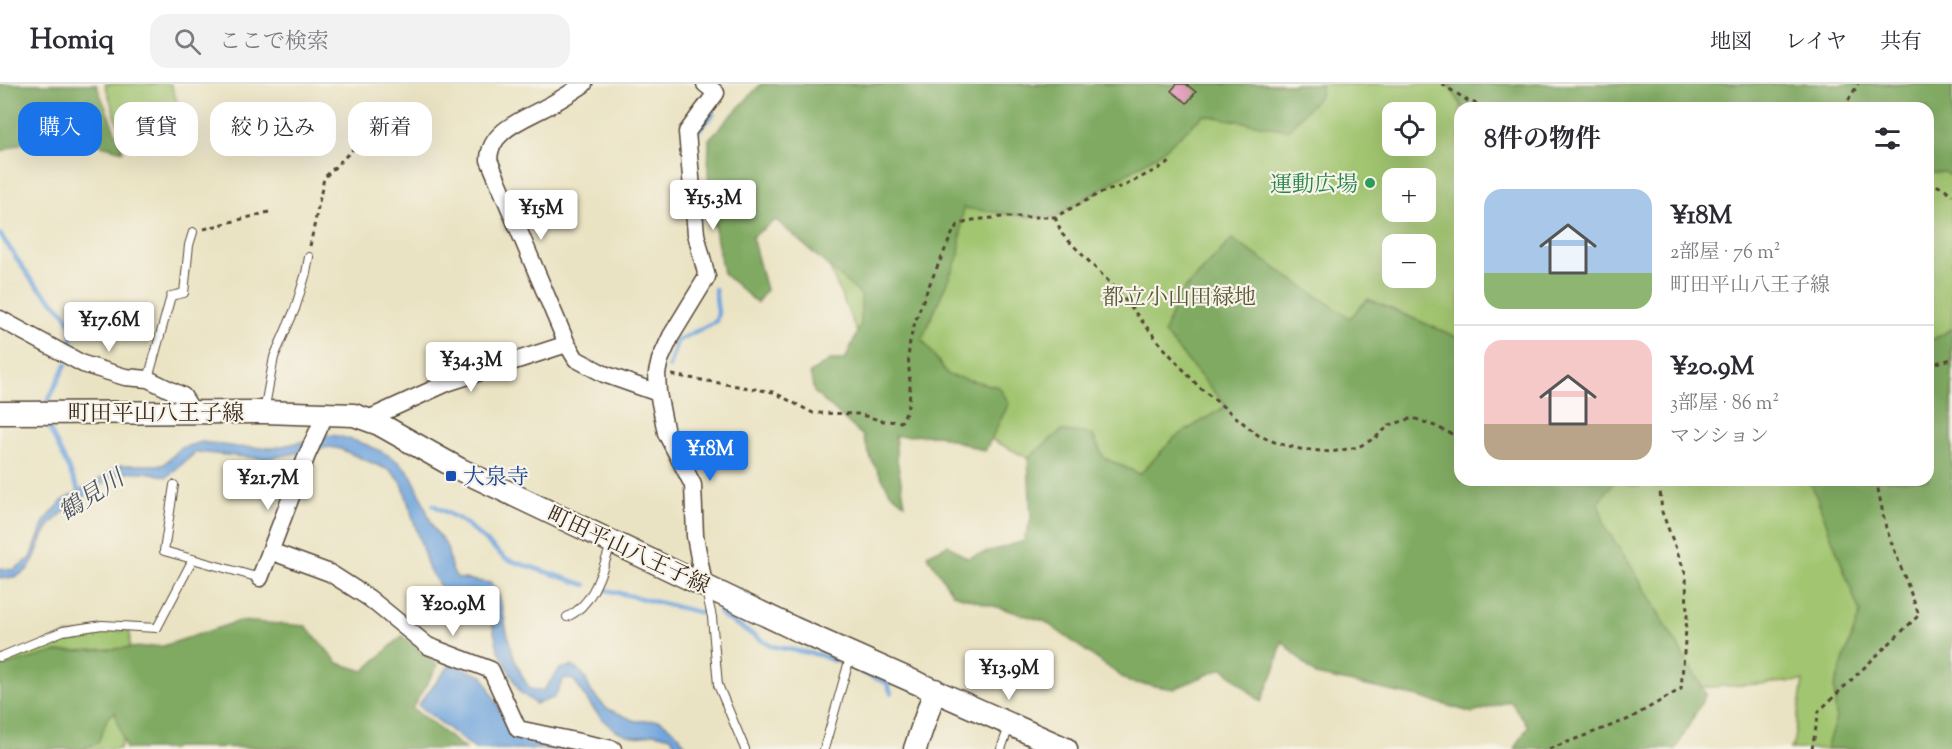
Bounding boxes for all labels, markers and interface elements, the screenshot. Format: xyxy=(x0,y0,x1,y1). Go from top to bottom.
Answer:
search box xyxy=(150,14,570,68)
text: Homiq xyxy=(30,21,114,61)
icon: search xyxy=(171,25,204,58)
text: ここで検索 xyxy=(219,27,329,59)
text: 地図 xyxy=(1710,28,1752,58)
text: レイヤ xyxy=(1785,28,1847,58)
text: 共有 xyxy=(1880,28,1922,58)
chip: 購入 xyxy=(18,102,102,156)
chip: 賃貸 xyxy=(114,102,198,156)
chip: 絞り込み xyxy=(210,102,336,156)
chip: 新着 xyxy=(348,102,432,156)
map controls xyxy=(1382,102,1436,288)
button: locate xyxy=(1382,102,1436,156)
text: 8件の物件 xyxy=(1484,122,1601,159)
icon: filters xyxy=(1871,122,1904,155)
button: + xyxy=(1382,168,1436,222)
place label: 運動広場 xyxy=(1270,170,1358,202)
marker: 運動広場 xyxy=(1363,176,1377,190)
pin: ¥15.3M xyxy=(664,180,762,231)
text: ¥15.3M xyxy=(684,185,742,214)
pin: ¥15M xyxy=(505,190,577,241)
text: ¥15M xyxy=(519,195,563,224)
text: ¥18M xyxy=(1670,198,1732,235)
icon: home xyxy=(1532,213,1604,285)
button: − xyxy=(1382,234,1436,288)
text: 2部屋 · 76 m² xyxy=(1670,239,1780,268)
text: 町田平山八王子線 xyxy=(1670,272,1830,301)
park label: 都立小山田緑地 xyxy=(1102,283,1256,315)
pin: ¥17.6M xyxy=(60,302,158,353)
text: ¥17.6M xyxy=(78,307,140,336)
pin: ¥34.3M xyxy=(422,342,520,393)
text: ¥34.3M xyxy=(440,347,502,376)
text: ¥20.9M xyxy=(1670,349,1754,386)
icon: home xyxy=(1532,364,1604,436)
text: 3部屋 · 86 m² xyxy=(1670,390,1779,419)
street label: 町田平山八王子線 xyxy=(68,399,244,431)
text: マンション xyxy=(1670,423,1769,452)
pin: ¥18M xyxy=(674,431,746,482)
text: ¥18M xyxy=(686,436,734,465)
pin: ¥21.7M xyxy=(219,460,317,511)
water label: 鶴見川 xyxy=(53,461,134,531)
place label: 大泉寺 xyxy=(463,463,529,495)
text: ¥21.7M xyxy=(237,465,299,494)
marker: 大泉寺 xyxy=(444,469,458,483)
street label: 町田平山八王子線 xyxy=(541,500,714,603)
pin: ¥20.9M xyxy=(404,586,502,637)
text: ¥20.9M xyxy=(421,591,485,620)
pin: ¥13.9M xyxy=(960,650,1058,701)
text: ¥13.9M xyxy=(979,655,1039,684)

